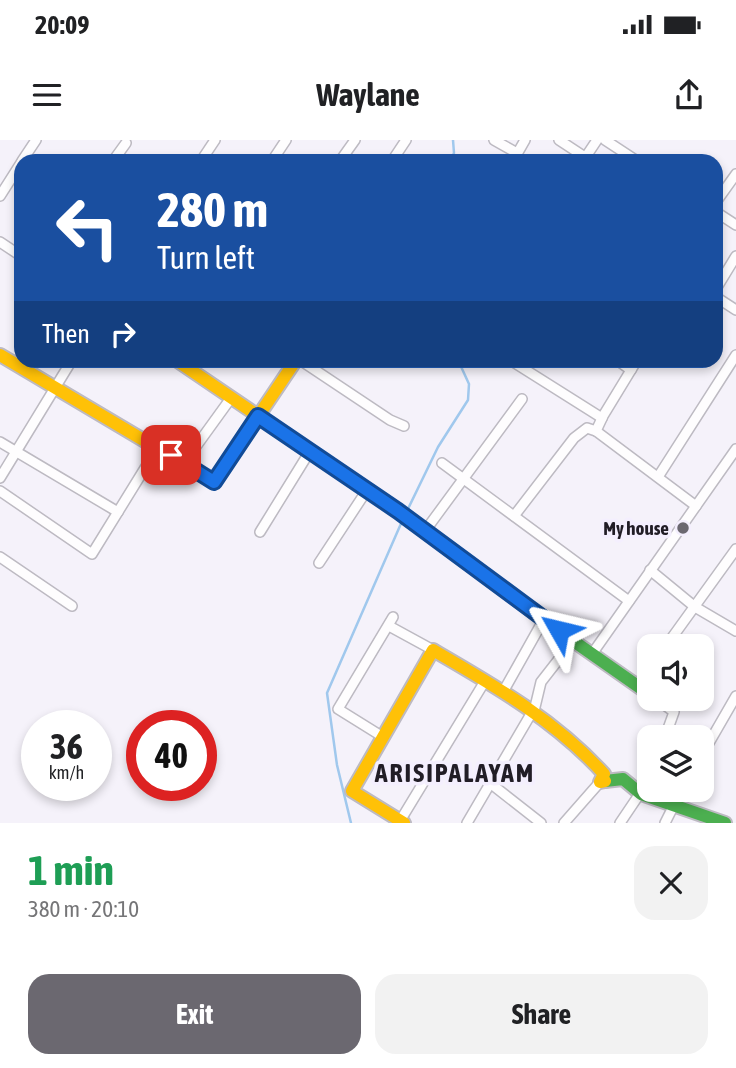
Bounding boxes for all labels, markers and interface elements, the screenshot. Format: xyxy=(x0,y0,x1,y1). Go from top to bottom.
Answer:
text: 20:09 xyxy=(35,10,90,40)
icon: menu xyxy=(28,76,66,114)
text: Waylane xyxy=(316,76,420,113)
icon: share xyxy=(670,76,708,114)
text: 280 m xyxy=(157,181,268,237)
icon: left xyxy=(42,182,133,273)
text: Turn left xyxy=(157,239,255,276)
icon: right xyxy=(104,315,142,353)
text: Then xyxy=(42,319,90,349)
pin xyxy=(141,425,201,485)
icon: arrive xyxy=(152,436,190,474)
place label: My house xyxy=(603,517,669,539)
marker: My house xyxy=(675,520,691,536)
position arrow xyxy=(522,593,596,667)
map controls xyxy=(637,634,714,802)
button: sound xyxy=(637,634,714,711)
speed limit sign: 40 xyxy=(126,710,217,801)
button: layers xyxy=(637,725,714,802)
text: 36 xyxy=(50,726,83,766)
district label: ARISIPALAYAM xyxy=(374,758,535,788)
text: km/h xyxy=(49,762,84,783)
text: 1 min xyxy=(28,846,114,894)
button: close xyxy=(634,846,708,920)
text: 380 m · 20:10 xyxy=(28,896,139,922)
button: Exit xyxy=(28,974,361,1054)
button: Share xyxy=(375,974,708,1054)

